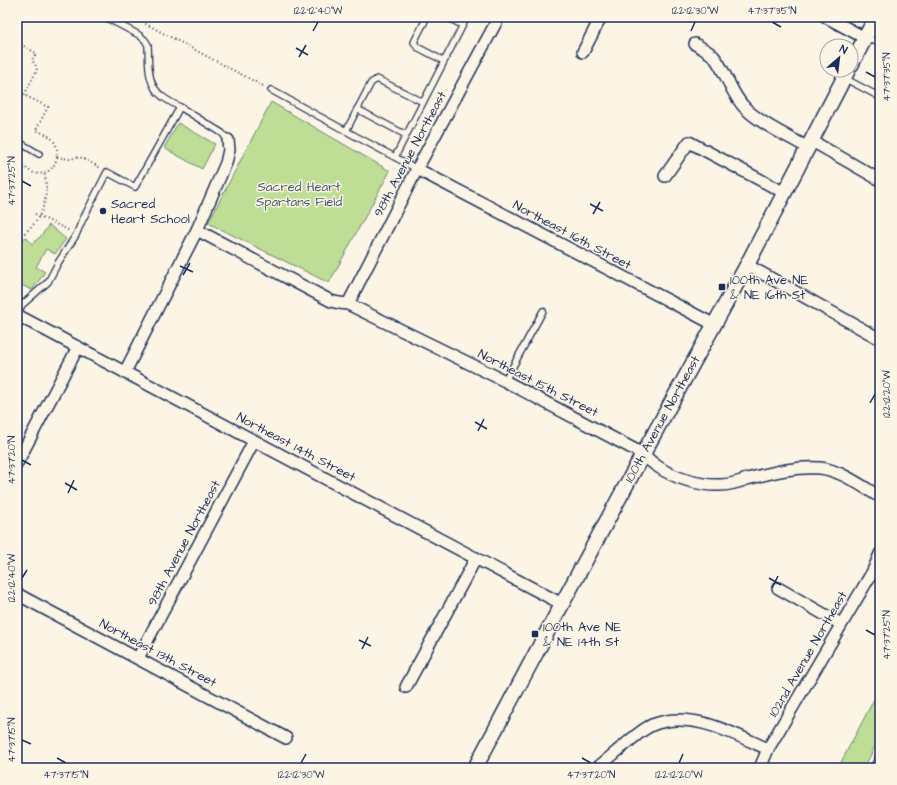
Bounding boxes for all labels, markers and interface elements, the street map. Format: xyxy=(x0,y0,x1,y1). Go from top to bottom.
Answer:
text: 122°12'40"W xyxy=(294,4,343,18)
text: 122°12'30"W xyxy=(672,4,719,18)
text: 47°37'35"N xyxy=(748,4,796,18)
north arrow xyxy=(819,38,859,78)
text: N xyxy=(837,41,850,58)
text: 47°37'35"N xyxy=(880,53,894,101)
street label: 98th Avenue Northeast xyxy=(369,87,451,220)
text: 47°37'25"N xyxy=(5,156,19,206)
park label: Sacred Heart Spartans Field xyxy=(256,178,342,211)
place label: Sacred Heart School xyxy=(111,195,190,228)
street label: Northeast 16th Street xyxy=(510,196,635,274)
marker: Sacred Heart School xyxy=(98,206,108,216)
place label: 100th Ave NE & NE 16th St xyxy=(730,271,808,304)
marker: 100th Ave NE & NE 16th St xyxy=(717,282,727,292)
street label: Northeast 15th Street xyxy=(475,345,602,422)
street label: 100th Avenue Northeast xyxy=(620,352,705,486)
text: 122°12'20"W xyxy=(880,370,894,418)
street label: Northeast 14th Street xyxy=(233,408,359,486)
text: 47°37'20"N xyxy=(5,436,19,484)
street label: 98th Avenue Northeast xyxy=(143,476,225,609)
text: 122°12'40"W xyxy=(5,553,19,602)
street label: 102nd Avenue Northeast xyxy=(764,587,852,720)
text: 47°37'25"N xyxy=(880,610,894,660)
street label: Northeast 13th Street xyxy=(96,614,220,692)
place label: 100th Ave NE & NE 14th St xyxy=(543,618,621,651)
marker: 100th Ave NE & NE 14th St xyxy=(530,629,540,639)
text: 47°37'15"N xyxy=(5,717,19,763)
text: 47°37'15"N xyxy=(43,768,89,782)
text: 122°12'30"W xyxy=(278,768,325,782)
text: 47°37'20"N xyxy=(567,768,615,782)
text: 122°12'20"W xyxy=(655,768,703,782)

